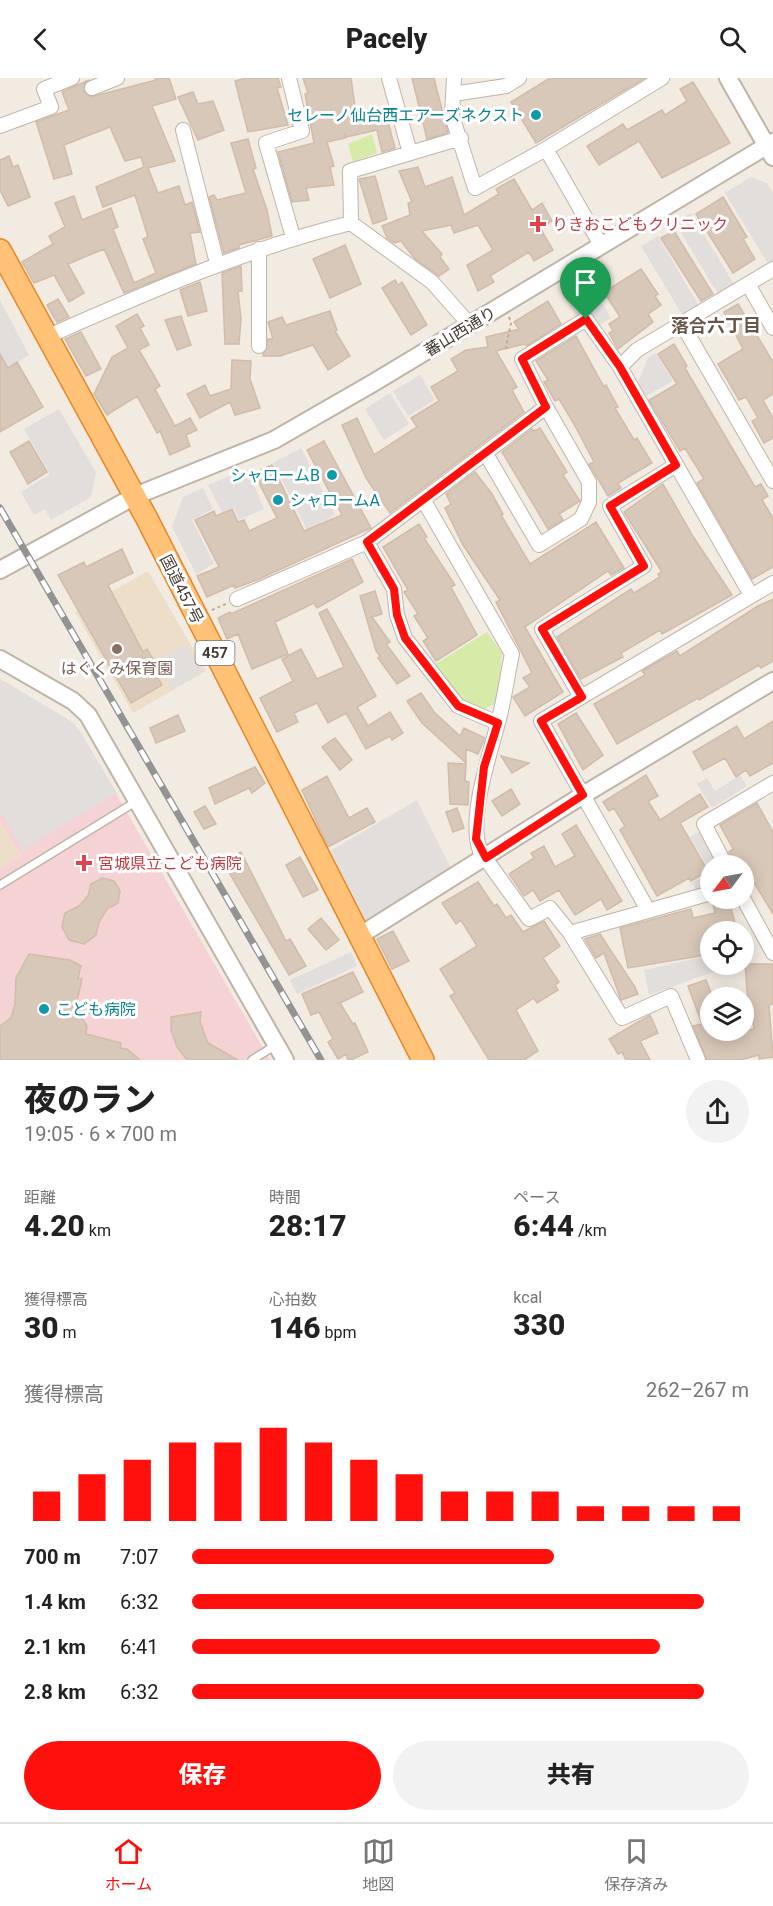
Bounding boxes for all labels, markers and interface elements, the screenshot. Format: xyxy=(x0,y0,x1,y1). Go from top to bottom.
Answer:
icon: back xyxy=(24,23,57,56)
text: Pacely xyxy=(346,23,427,55)
icon: search xyxy=(716,23,749,56)
place label: セレーノ仙台西エアーズネクスト xyxy=(287,106,524,125)
marker: セレーノ仙台西エアーズネクスト xyxy=(529,108,543,122)
marker: りきおこどもクリニック xyxy=(529,215,547,233)
place label: りきおこどもクリニック xyxy=(552,215,728,234)
pin xyxy=(560,257,611,319)
icon: arrive xyxy=(569,266,602,299)
street label: 蕃山西通り xyxy=(421,303,499,360)
district label: 落合六丁目 xyxy=(671,315,761,336)
place label: シャロームB xyxy=(231,466,320,485)
marker: シャロームB xyxy=(325,468,339,482)
place label: シャロームA xyxy=(290,491,381,510)
marker: シャロームA xyxy=(271,493,285,507)
street label: 国道457号 xyxy=(156,552,207,627)
road number: 457 xyxy=(196,641,234,665)
marker: はぐくみ保育園 xyxy=(110,642,124,656)
place label: はぐくみ保育園 xyxy=(61,659,173,678)
marker: 宮城県立こども病院 xyxy=(75,854,93,872)
place label: 宮城県立こども病院 xyxy=(98,854,242,873)
north arrow xyxy=(700,855,754,909)
map controls xyxy=(700,855,754,1041)
button: locate xyxy=(700,921,754,975)
button: layers xyxy=(700,987,754,1041)
place label: こども病院 xyxy=(56,1000,136,1019)
marker: こども病院 xyxy=(37,1002,51,1016)
text: 夜のラン xyxy=(24,1080,156,1119)
button: share xyxy=(686,1080,749,1143)
text: 19:05 · 6 × 700 m xyxy=(24,1122,177,1146)
text: 距離 xyxy=(24,1188,56,1207)
text: 時間 xyxy=(269,1188,301,1207)
text: ペース xyxy=(513,1188,561,1207)
text: 4.20 xyxy=(24,1208,85,1243)
text: 28:17 xyxy=(269,1208,347,1243)
text: 6:44 xyxy=(513,1208,574,1243)
text: km xyxy=(85,1221,111,1240)
text: /km xyxy=(574,1221,607,1240)
text: kcal xyxy=(513,1288,542,1307)
text: 獲得標高 xyxy=(24,1290,88,1309)
text: 心拍数 xyxy=(269,1290,317,1309)
text: 330 xyxy=(513,1307,565,1342)
text: 30 xyxy=(24,1310,59,1345)
text: 146 xyxy=(269,1310,321,1345)
text: m xyxy=(59,1323,77,1342)
text: bpm xyxy=(321,1323,357,1342)
text: 262–267 m xyxy=(646,1378,749,1402)
text: 獲得標高 xyxy=(24,1382,104,1406)
text: 700 m xyxy=(24,1545,81,1569)
text: 7:07 xyxy=(120,1545,159,1569)
text: 1.4 km xyxy=(24,1590,86,1614)
text: 6:32 xyxy=(120,1590,159,1614)
text: 2.1 km xyxy=(24,1635,86,1659)
text: 6:41 xyxy=(120,1635,159,1659)
text: 2.8 km xyxy=(24,1680,86,1704)
text: 6:32 xyxy=(120,1680,159,1704)
button: 保存 xyxy=(24,1741,381,1810)
button: 共有 xyxy=(393,1741,749,1810)
tab: ホーム xyxy=(105,1835,152,1895)
tab: 地図 xyxy=(362,1835,395,1895)
tab: 保存済み xyxy=(604,1835,668,1895)

